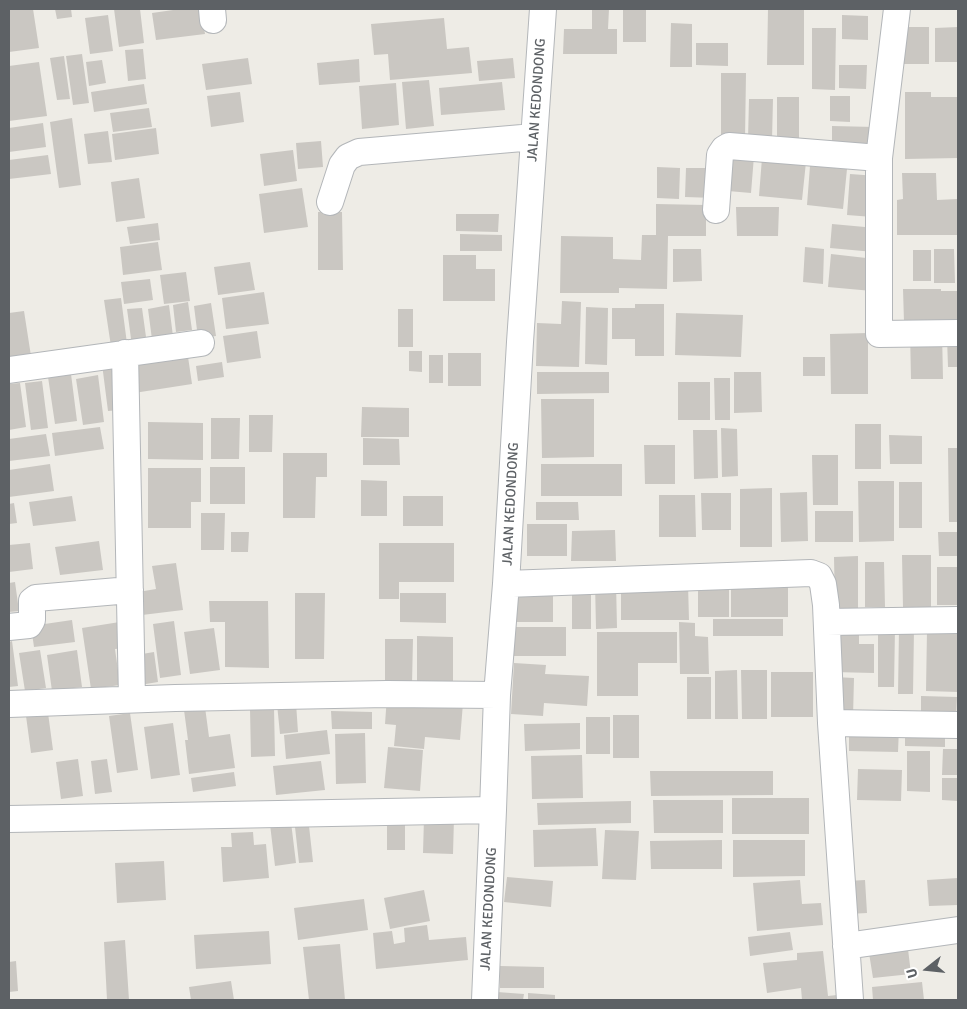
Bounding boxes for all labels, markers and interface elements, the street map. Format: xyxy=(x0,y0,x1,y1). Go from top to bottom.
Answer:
street label: JALAN KEDONDONG xyxy=(524,38,550,162)
street label: JALAN KEDONDONG xyxy=(499,442,523,566)
street label: JALAN KEDONDONG xyxy=(477,847,501,971)
north arrow xyxy=(902,944,952,994)
text: U xyxy=(903,966,922,980)

